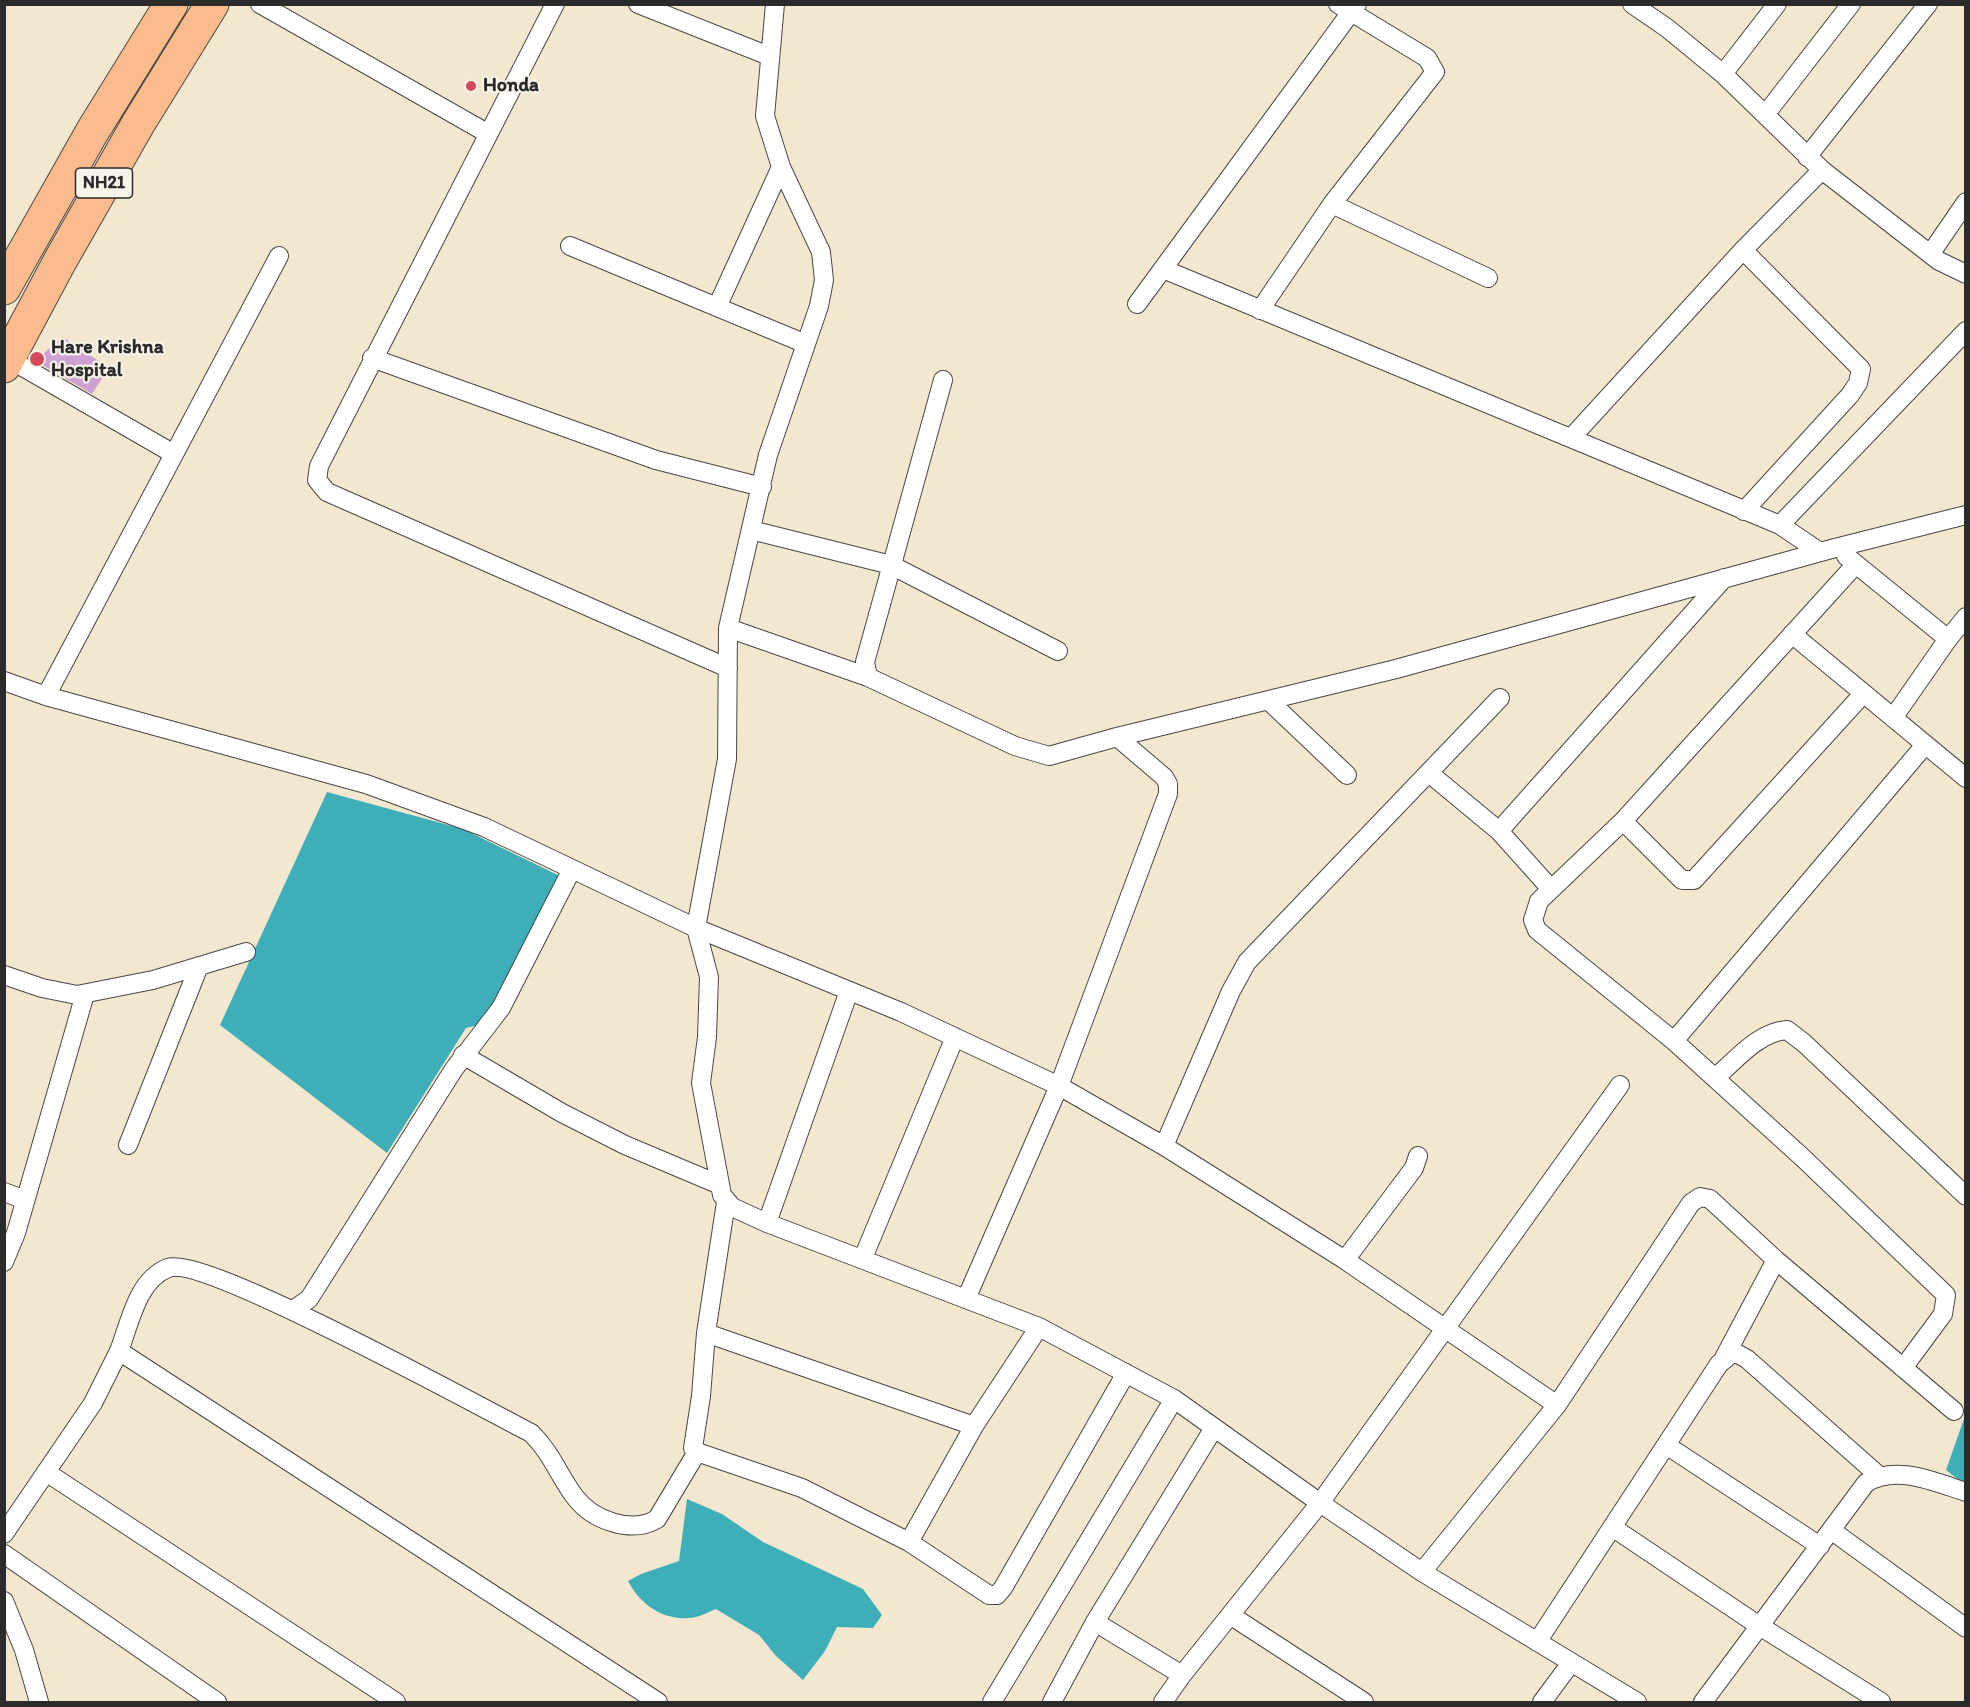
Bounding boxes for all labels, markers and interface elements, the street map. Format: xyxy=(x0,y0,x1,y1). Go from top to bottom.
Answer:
place label: Honda xyxy=(483,74,539,98)
marker: Honda xyxy=(464,79,478,93)
road number: NH21 xyxy=(76,168,132,198)
place label: Hare Krishna Hospital xyxy=(51,336,163,383)
marker: Hare Krishna Hospital xyxy=(28,350,46,368)

